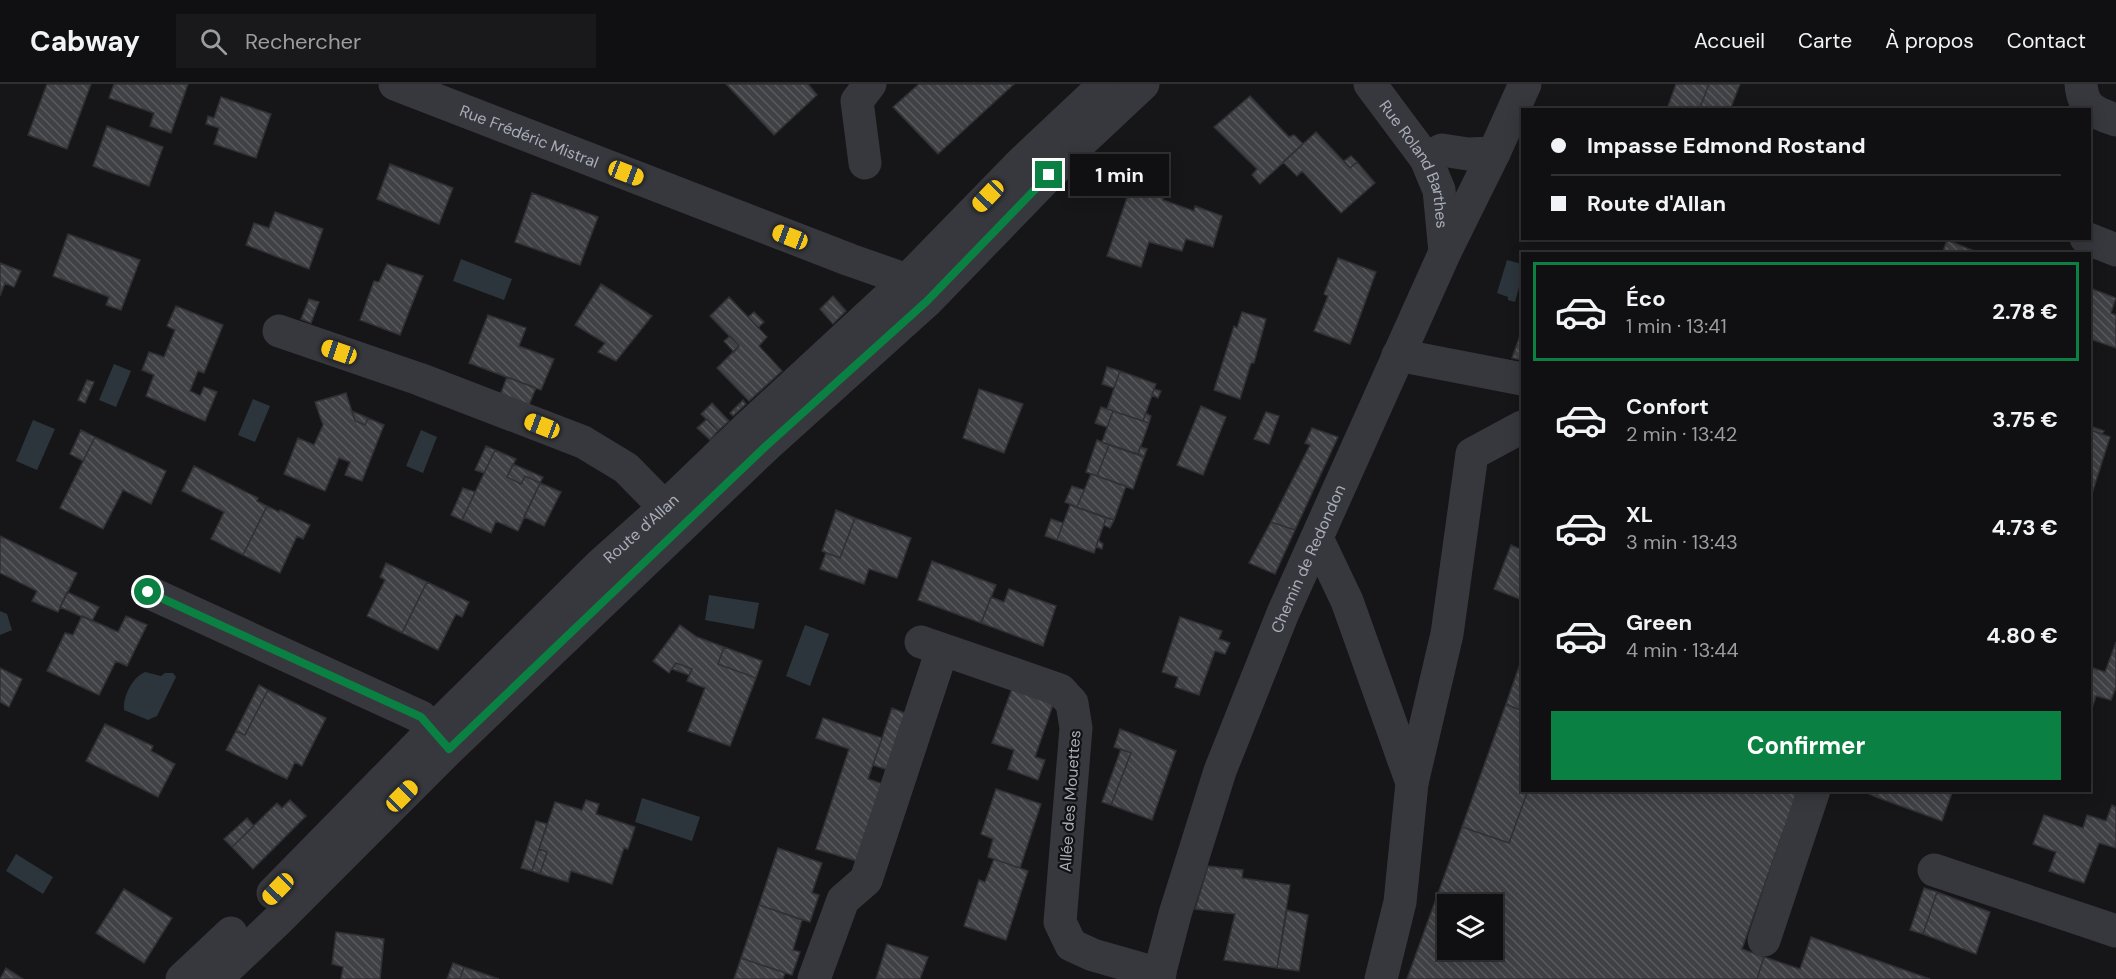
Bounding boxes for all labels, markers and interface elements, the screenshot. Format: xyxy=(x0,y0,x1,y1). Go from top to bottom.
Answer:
search box xyxy=(176,14,596,68)
text: Cabway xyxy=(30,23,140,60)
icon: search xyxy=(197,25,230,58)
text: Rechercher xyxy=(245,27,361,56)
text: Accueil xyxy=(1694,27,1765,55)
text: Carte xyxy=(1798,27,1852,55)
text: À propos xyxy=(1885,27,1974,55)
text: Contact xyxy=(2007,27,2086,55)
street label: Rue Roland Barthes xyxy=(1375,96,1453,229)
street label: Rue Frédéric Mistral xyxy=(457,100,602,172)
text: Impasse Edmond Rostand xyxy=(1587,131,1866,160)
callout: 1 min xyxy=(1070,154,1169,196)
car xyxy=(606,158,646,188)
route end xyxy=(1035,161,1062,188)
text: 1 min xyxy=(1095,162,1144,188)
car xyxy=(969,177,1007,215)
text: Route d'Allan xyxy=(1587,189,1726,218)
car xyxy=(770,222,810,252)
text: Éco xyxy=(1626,284,1666,313)
icon: car xyxy=(1554,285,1608,339)
text: 2.78 € xyxy=(1992,297,2058,326)
text: 1 min · 13:41 xyxy=(1626,313,1727,339)
car xyxy=(319,338,359,366)
text: Confort xyxy=(1626,392,1709,421)
icon: car xyxy=(1554,393,1608,447)
text: 3.75 € xyxy=(1992,405,2058,434)
car xyxy=(522,411,562,441)
text: 2 min · 13:42 xyxy=(1626,421,1737,447)
street label: Chemin de Redondon xyxy=(1266,481,1350,636)
street label: Route d'Allan xyxy=(599,489,683,568)
text: XL xyxy=(1626,500,1653,529)
icon: car xyxy=(1554,501,1608,555)
text: 4.73 € xyxy=(1991,513,2058,542)
text: 3 min · 13:43 xyxy=(1626,529,1738,555)
route start xyxy=(134,578,161,605)
text: Green xyxy=(1626,608,1692,637)
icon: car xyxy=(1554,609,1608,663)
text: 4.80 € xyxy=(1986,621,2058,650)
text: 4 min · 13:44 xyxy=(1626,637,1739,663)
button: Confirmer xyxy=(1551,711,2061,780)
street label: Allée des Mouettes xyxy=(1055,729,1085,873)
car xyxy=(383,777,421,815)
car xyxy=(259,870,297,908)
map controls xyxy=(1437,894,1503,960)
button: layers xyxy=(1437,894,1503,960)

